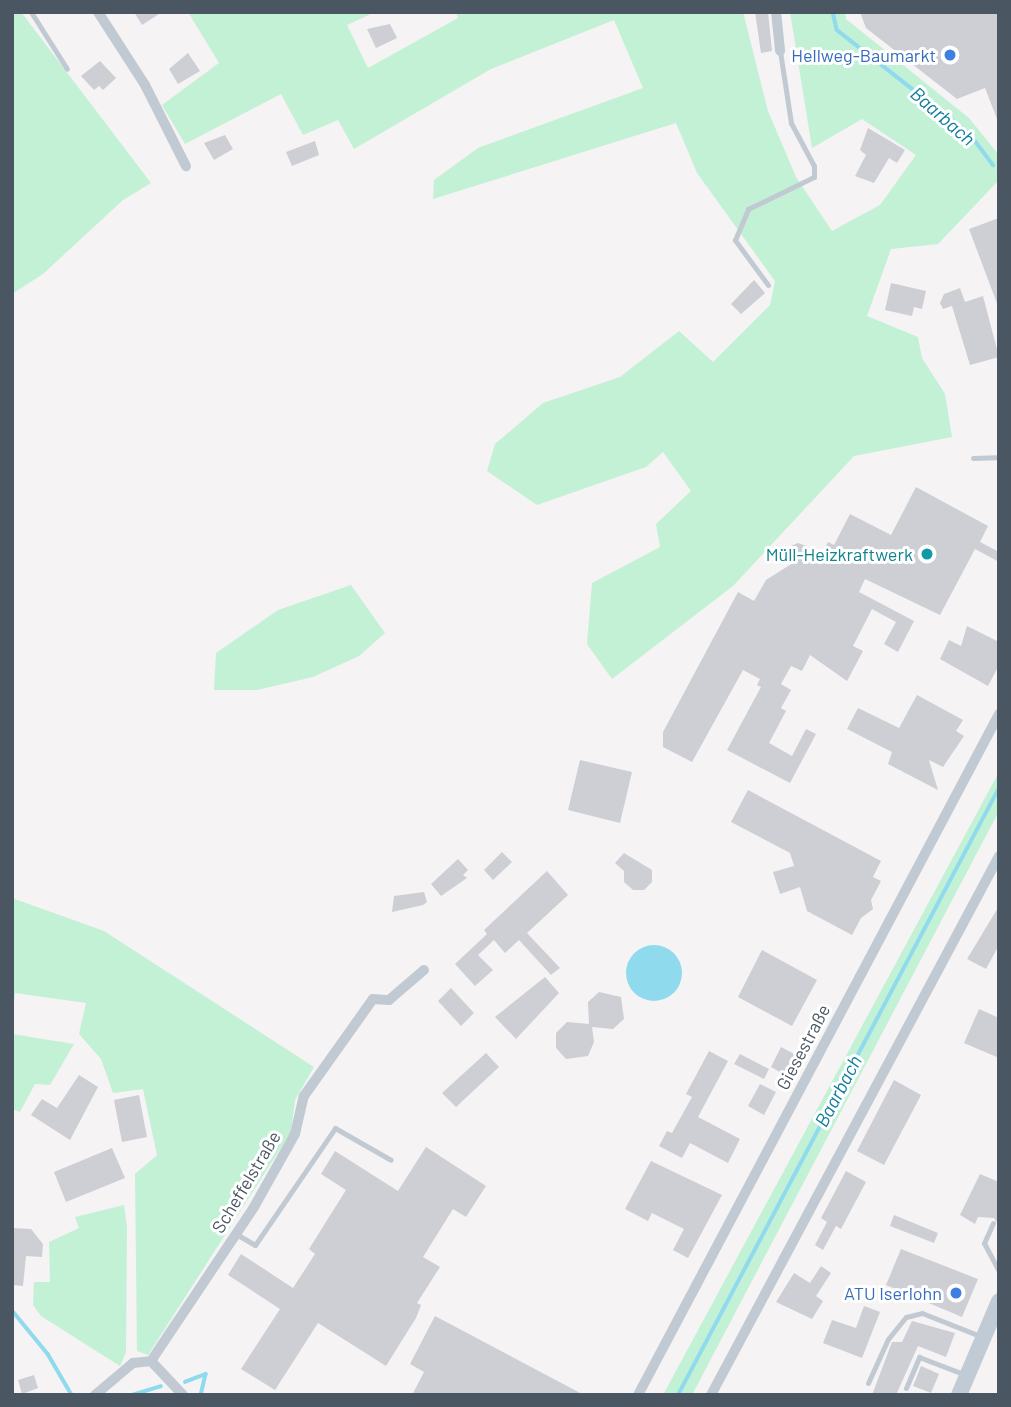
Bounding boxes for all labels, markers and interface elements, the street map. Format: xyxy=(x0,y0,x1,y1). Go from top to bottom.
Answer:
place label: Hellweg-Baumarkt xyxy=(791,44,936,66)
marker: Hellweg-Baumarkt xyxy=(942,47,958,63)
water label: Baarbach xyxy=(906,82,980,150)
place label: Müll-Heizkraftwerk xyxy=(766,543,913,565)
marker: Müll-Heizkraftwerk xyxy=(919,546,935,562)
street label: Giesestraße xyxy=(771,1001,835,1093)
water label: Baarbach xyxy=(810,1051,866,1131)
street label: Scheffelstraße xyxy=(207,1127,285,1237)
place label: ATU Iserlohn xyxy=(844,1282,942,1304)
marker: ATU Iserlohn xyxy=(948,1285,964,1301)

